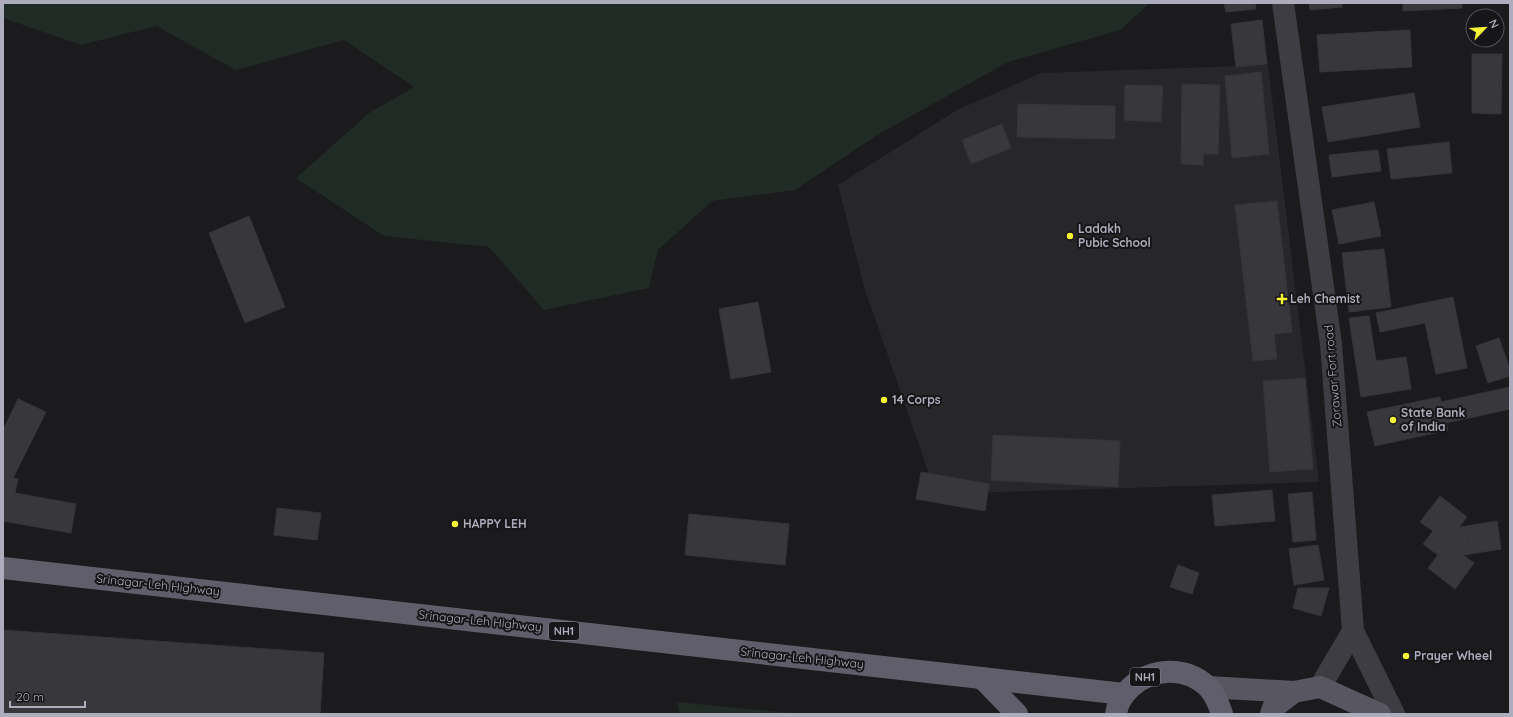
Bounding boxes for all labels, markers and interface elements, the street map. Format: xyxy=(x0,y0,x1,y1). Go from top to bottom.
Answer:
north arrow xyxy=(1465,8,1505,48)
text: N xyxy=(1486,17,1502,30)
place label: Ladakh Pubic School xyxy=(1078,221,1151,250)
marker: Ladakh Pubic School xyxy=(1065,231,1075,241)
place label: Leh Chemist xyxy=(1290,291,1361,306)
marker: Leh Chemist xyxy=(1277,294,1287,304)
street label: Zorawar Fort road xyxy=(1321,324,1344,428)
place label: 14 Corps xyxy=(892,392,941,407)
marker: 14 Corps xyxy=(879,395,889,405)
place label: State Bank of India xyxy=(1401,405,1465,434)
marker: State Bank of India xyxy=(1388,415,1398,425)
place label: HAPPY LEH xyxy=(463,516,527,531)
marker: HAPPY LEH xyxy=(450,519,460,529)
street label: Srinagar-Leh Highway xyxy=(96,571,221,598)
street label: Srinagar-Leh Highway xyxy=(418,607,543,634)
road number: NH1 xyxy=(549,622,579,640)
street label: Srinagar-Leh Highway xyxy=(740,644,865,671)
place label: Prayer Wheel xyxy=(1414,648,1492,663)
marker: Prayer Wheel xyxy=(1401,651,1411,661)
road number: NH1 xyxy=(1130,668,1160,686)
scale bar xyxy=(10,683,85,709)
text: 20 m xyxy=(16,689,44,704)

